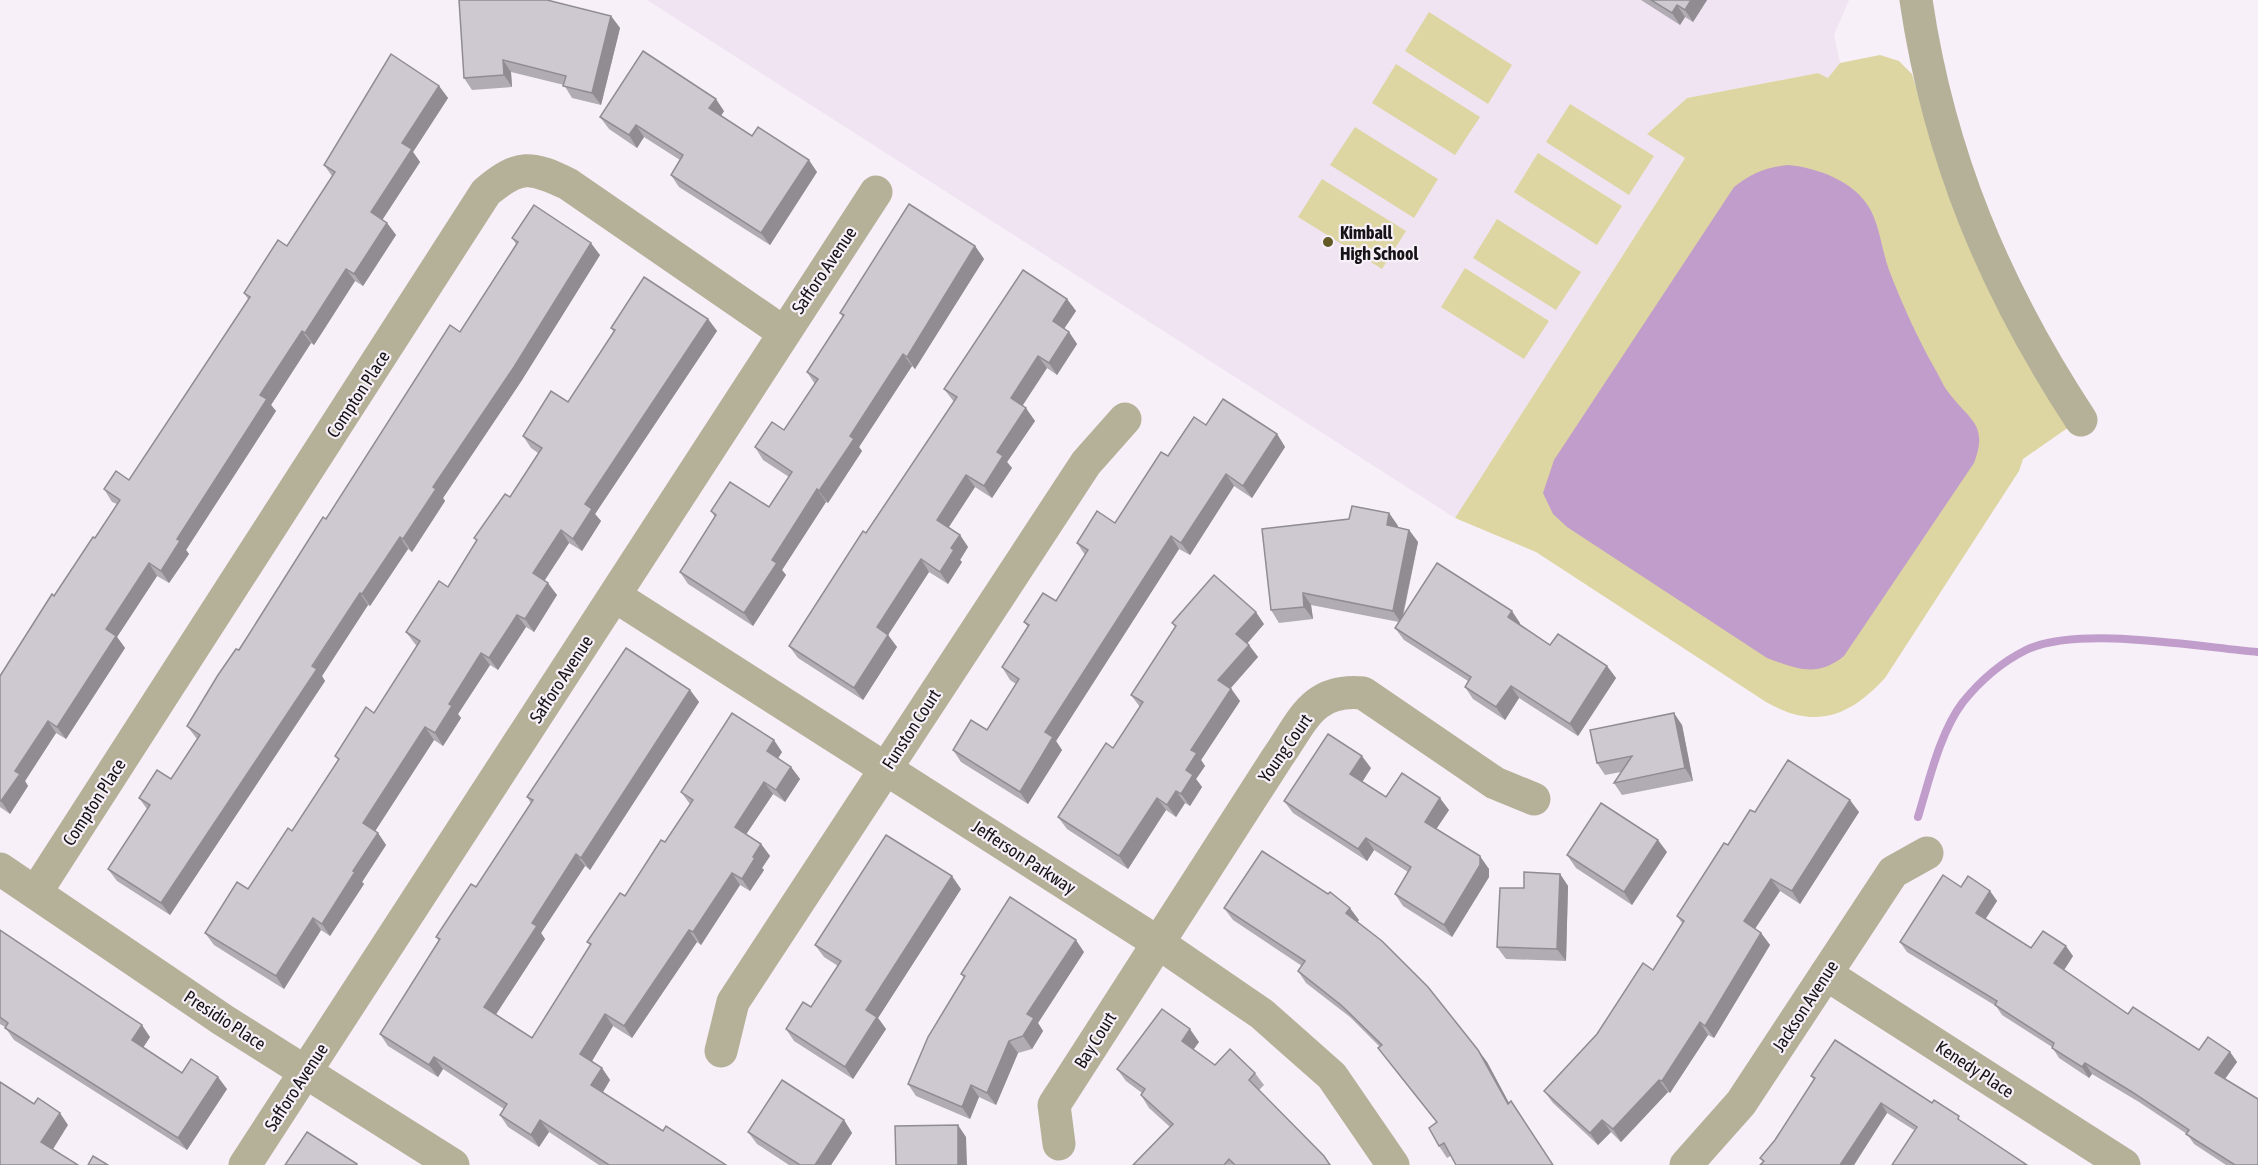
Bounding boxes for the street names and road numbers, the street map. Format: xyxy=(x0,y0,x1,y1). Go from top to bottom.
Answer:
street label: Safforo Avenue xyxy=(787,223,861,317)
street label: Compton Place xyxy=(322,347,394,441)
street label: Safforo Avenue xyxy=(525,631,597,727)
street label: Funston Court xyxy=(877,685,945,773)
street label: Young Court xyxy=(1254,710,1316,786)
street label: Compton Place xyxy=(58,755,130,849)
street label: Jefferson Parkway xyxy=(968,816,1080,898)
street label: Jackson Avenue xyxy=(1768,956,1842,1056)
street label: Presidio Place xyxy=(180,986,270,1054)
street label: Bay Court xyxy=(1070,1008,1120,1072)
street label: Kenedy Place xyxy=(1932,1036,2018,1102)
street label: Safforo Avenue xyxy=(260,1039,332,1135)

